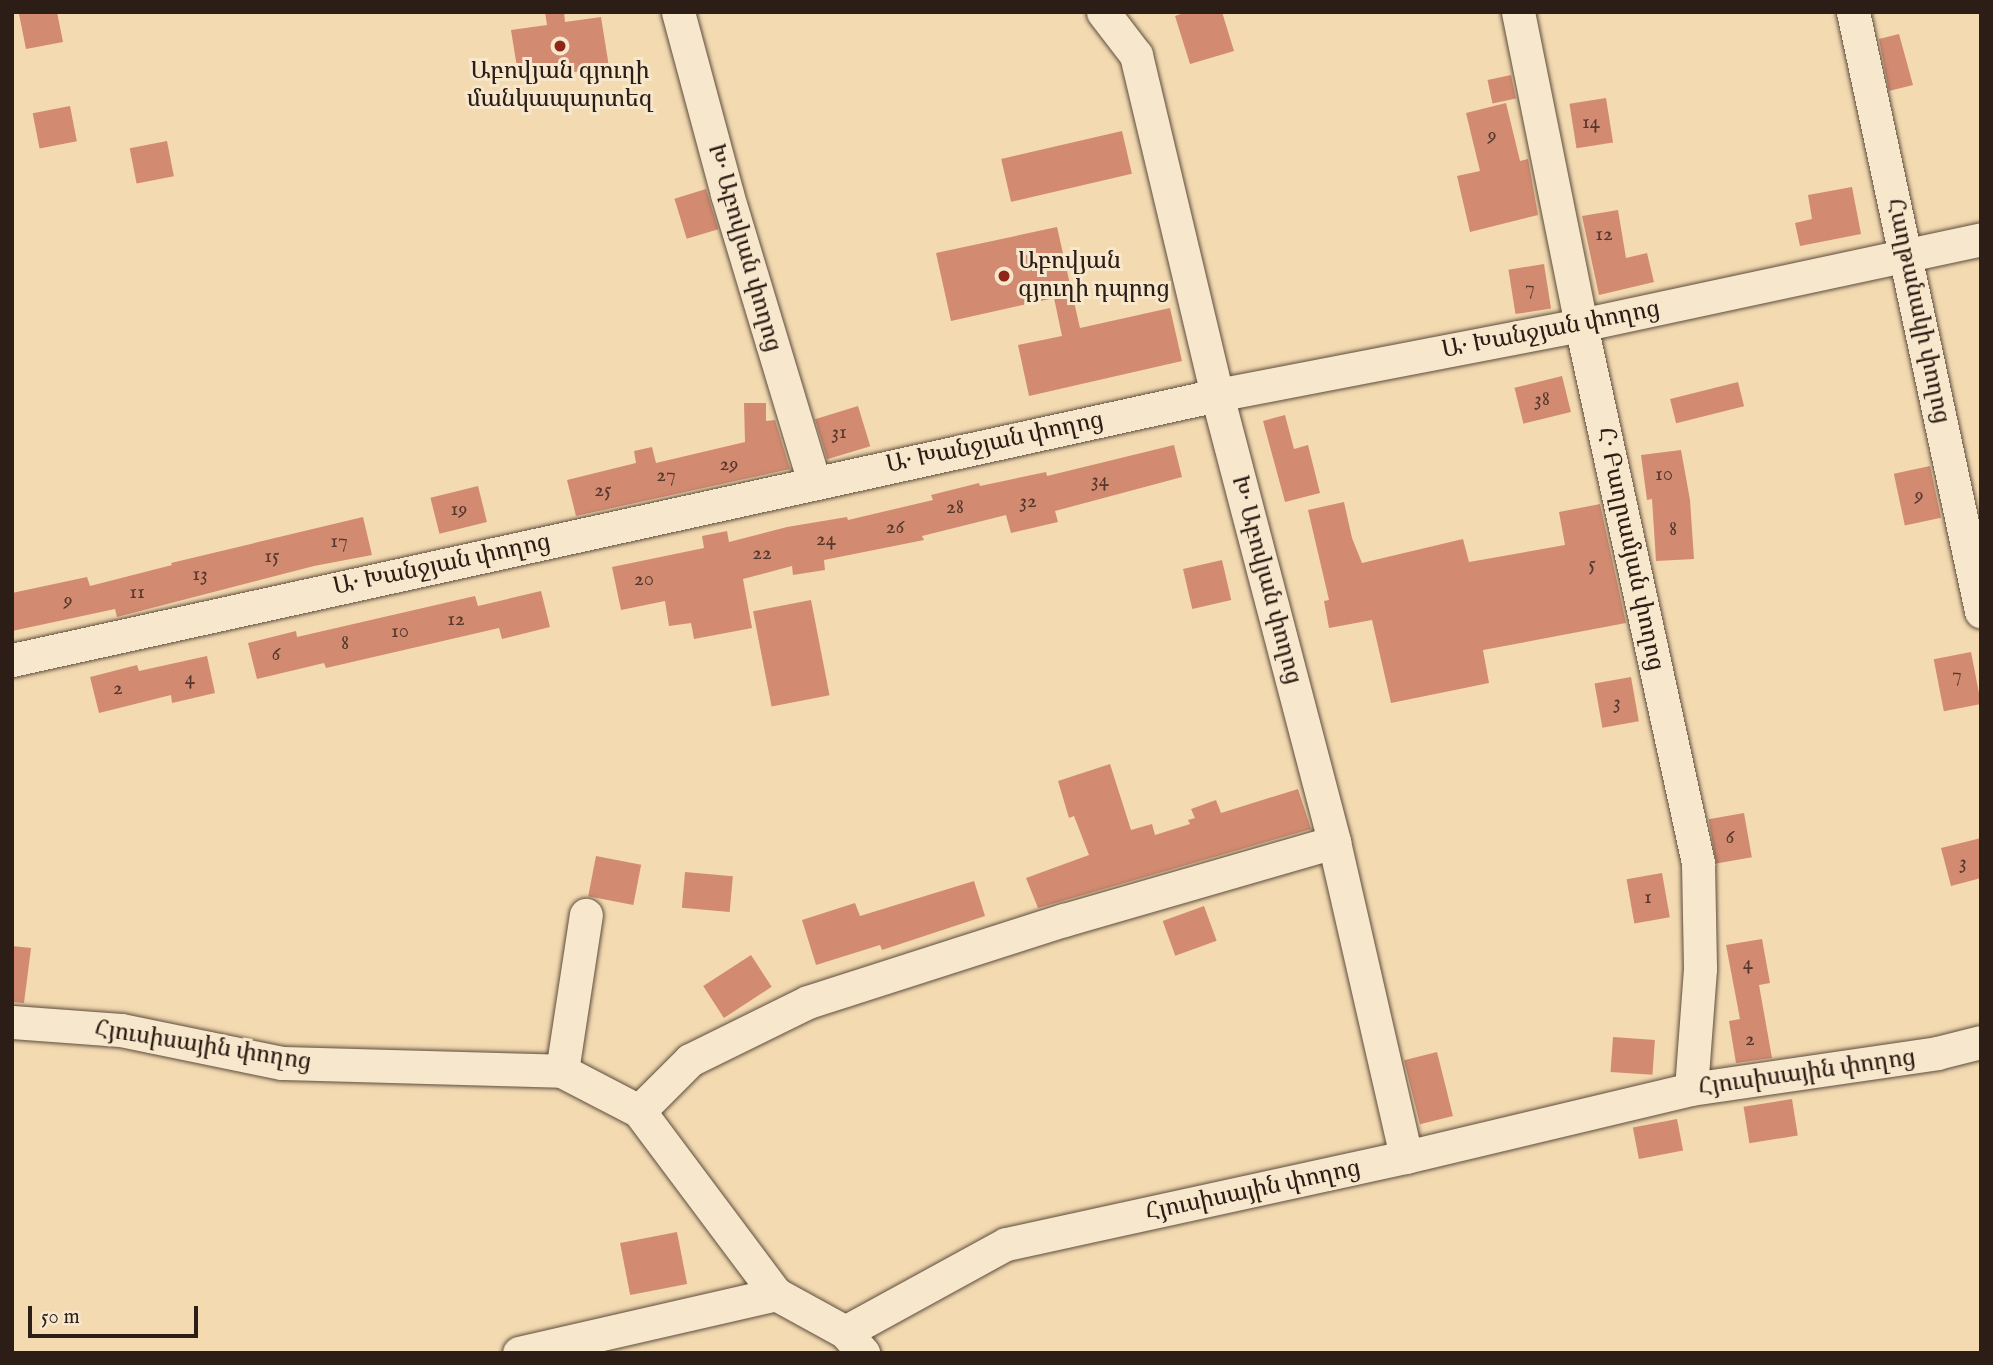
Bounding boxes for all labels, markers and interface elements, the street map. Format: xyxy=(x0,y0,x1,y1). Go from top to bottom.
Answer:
marker: Աբովյան գյուղի մանկապարտեզ xyxy=(552,38,568,54)
place label: Աբովյան գյուղի մանկապարտեզ xyxy=(467,58,653,114)
house number: 14 xyxy=(1582,110,1600,136)
house number: 9 xyxy=(1487,123,1497,149)
street label: Խ․ Աբովյան փողոց xyxy=(701,141,787,355)
street label: Հաղթանակի փողոց xyxy=(1880,196,1956,426)
house number: 12 xyxy=(1595,222,1613,248)
place label: Աբովյան գյուղի դպրոց xyxy=(1018,248,1170,304)
marker: Աբովյան գյուղի դպրոց xyxy=(996,268,1012,284)
house number: 7 xyxy=(1525,276,1535,302)
street label: Ա․ Խանջյան փողոց xyxy=(1440,295,1662,365)
house number: 38 xyxy=(1534,387,1550,413)
street label: Ա․ Խանջյան փողոց xyxy=(884,406,1106,480)
house number: 31 xyxy=(831,420,847,446)
street label: Հ․ Բաղրամյան փողոց xyxy=(1590,425,1670,673)
house number: 29 xyxy=(719,452,739,478)
house number: 10 xyxy=(1655,462,1673,488)
house number: 27 xyxy=(656,463,676,489)
house number: 34 xyxy=(1091,468,1109,494)
street label: Խ․ Աբովյան փողոց xyxy=(1224,473,1308,687)
house number: 25 xyxy=(594,478,612,504)
house number: 9 xyxy=(1914,483,1924,509)
house number: 32 xyxy=(1019,489,1037,515)
house number: 28 xyxy=(946,495,964,521)
house number: 19 xyxy=(451,497,467,523)
house number: 26 xyxy=(886,515,904,541)
house number: 8 xyxy=(1669,517,1677,543)
house number: 24 xyxy=(816,527,836,553)
street label: Ա․ Խանջյան փողոց xyxy=(331,528,553,602)
house number: 17 xyxy=(330,529,348,555)
house number: 22 xyxy=(752,541,772,567)
house number: 15 xyxy=(264,544,280,570)
house number: 5 xyxy=(1588,552,1596,578)
house number: 13 xyxy=(192,562,208,588)
house number: 20 xyxy=(634,567,654,593)
house number: 11 xyxy=(129,580,145,606)
house number: 9 xyxy=(63,588,73,614)
house number: 12 xyxy=(447,607,465,633)
house number: 10 xyxy=(391,619,409,645)
house number: 8 xyxy=(341,631,349,657)
house number: 6 xyxy=(272,642,280,668)
house number: 7 xyxy=(1952,663,1962,689)
house number: 4 xyxy=(185,666,195,692)
house number: 2 xyxy=(113,676,123,702)
house number: 3 xyxy=(1613,690,1621,716)
house number: 6 xyxy=(1726,825,1734,851)
house number: 3 xyxy=(1959,850,1967,876)
house number: 1 xyxy=(1644,885,1652,911)
house number: 4 xyxy=(1743,951,1753,977)
street label: Հյուսիսային փողոց xyxy=(93,1015,313,1077)
house number: 2 xyxy=(1745,1027,1755,1053)
street label: Հյուսիսային փողոց xyxy=(1697,1044,1917,1102)
street label: Հյուսիսային փողոց xyxy=(1143,1154,1363,1228)
scale bar xyxy=(32,1292,201,1336)
text: 50 m xyxy=(41,1304,80,1331)

